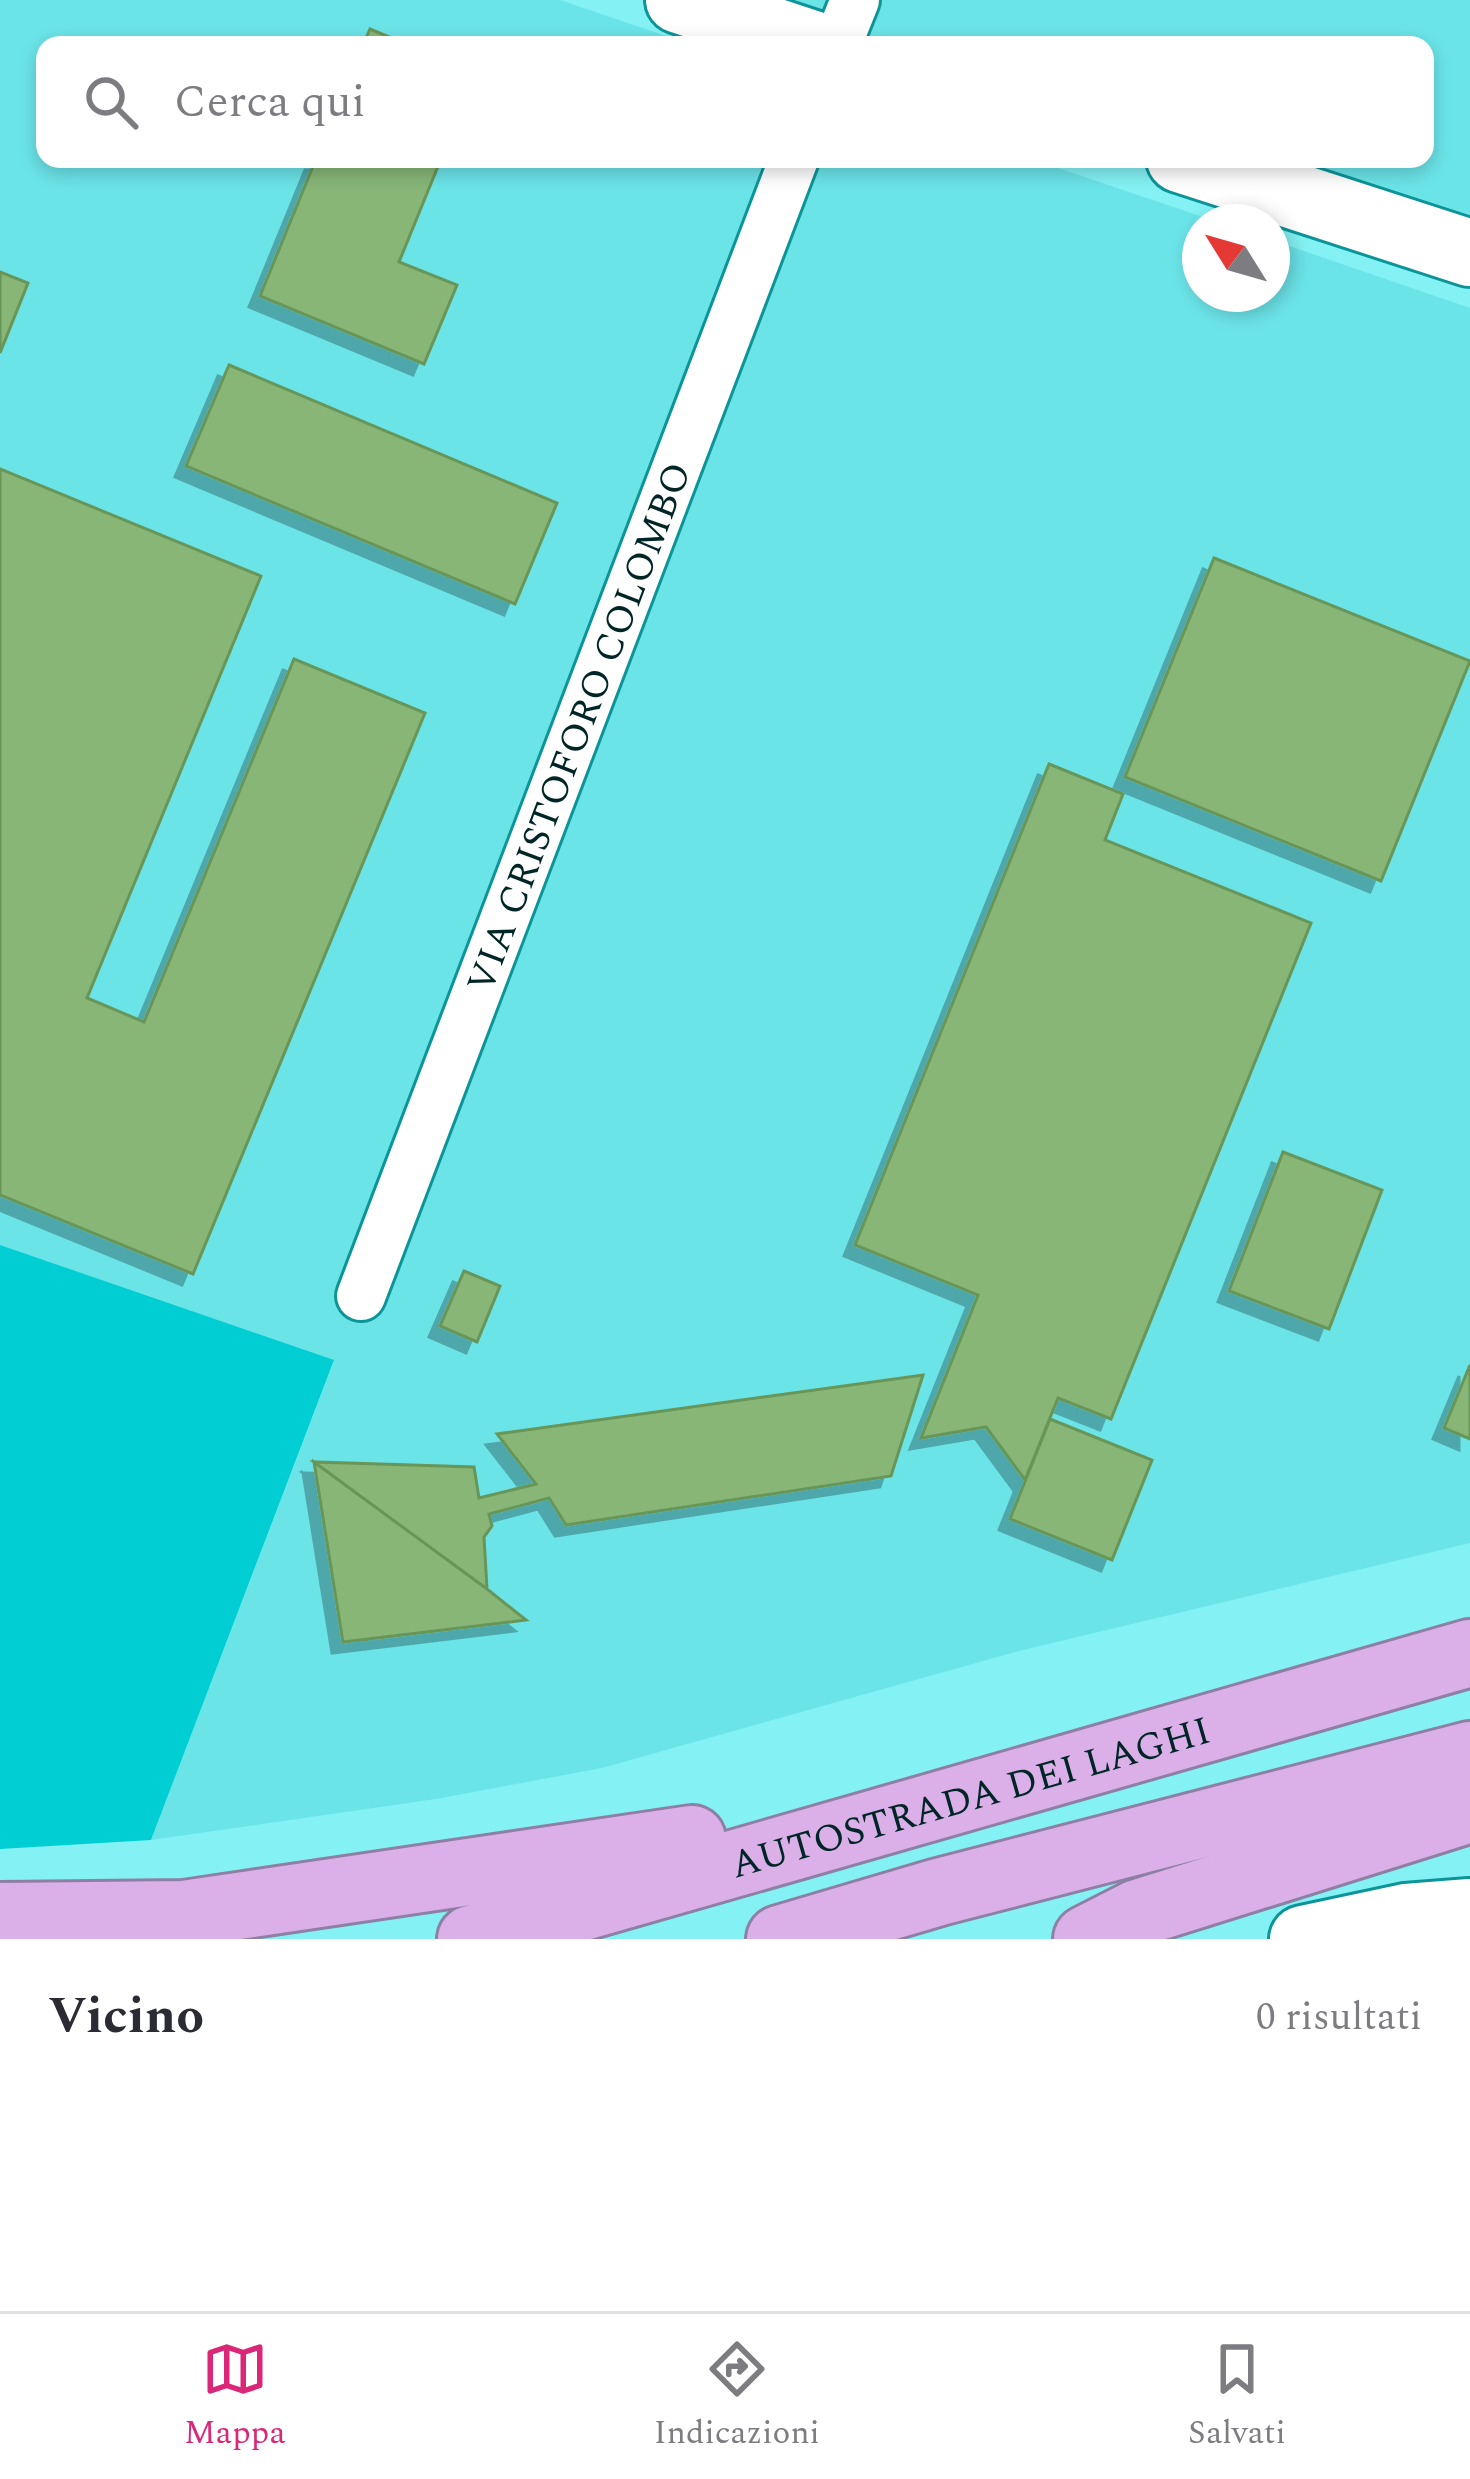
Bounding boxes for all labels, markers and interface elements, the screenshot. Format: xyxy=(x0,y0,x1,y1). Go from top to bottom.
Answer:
search box xyxy=(36,36,1434,168)
text: Cerca qui xyxy=(174,68,366,137)
icon: search xyxy=(78,69,144,135)
north arrow xyxy=(1182,204,1290,312)
street label: VIA CRISTOFORO COLOMBO xyxy=(452,454,708,1002)
street label: AUTOSTRADA DEI LAGHI xyxy=(724,1702,1217,1895)
text: Vicino xyxy=(48,1978,204,2056)
text: 0 risultati xyxy=(1256,1988,1422,2047)
tab: Mappa xyxy=(184,2336,286,2458)
tab: Indicazioni xyxy=(654,2336,820,2458)
tab: Salvati xyxy=(1188,2336,1286,2458)

